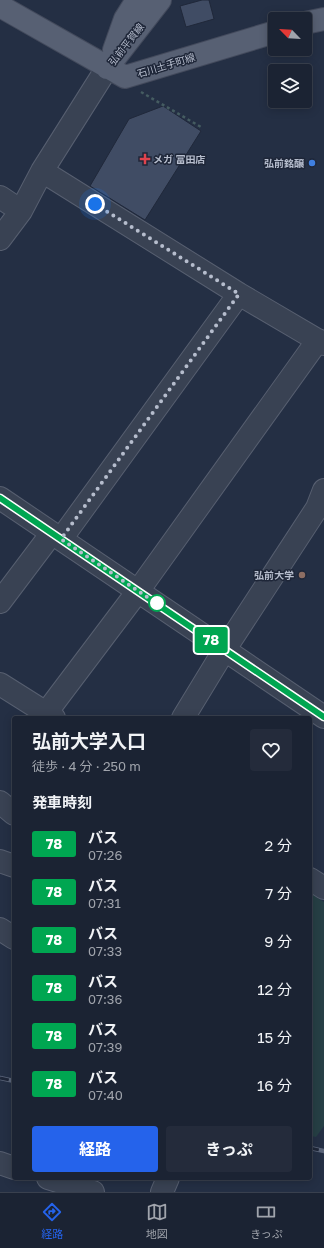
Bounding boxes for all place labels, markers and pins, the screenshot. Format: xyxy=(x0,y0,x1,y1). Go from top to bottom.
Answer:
place label: メガ 富田店 xyxy=(153,153,206,165)
marker: メガ 富田店 xyxy=(140,154,150,164)
place label: 弘前銘醸 xyxy=(264,157,305,169)
marker: 弘前銘醸 xyxy=(307,158,317,168)
place label: 弘前大学 xyxy=(254,569,294,581)
marker: 弘前大学 xyxy=(297,570,307,580)
unlabelled marker xyxy=(148,594,166,612)

